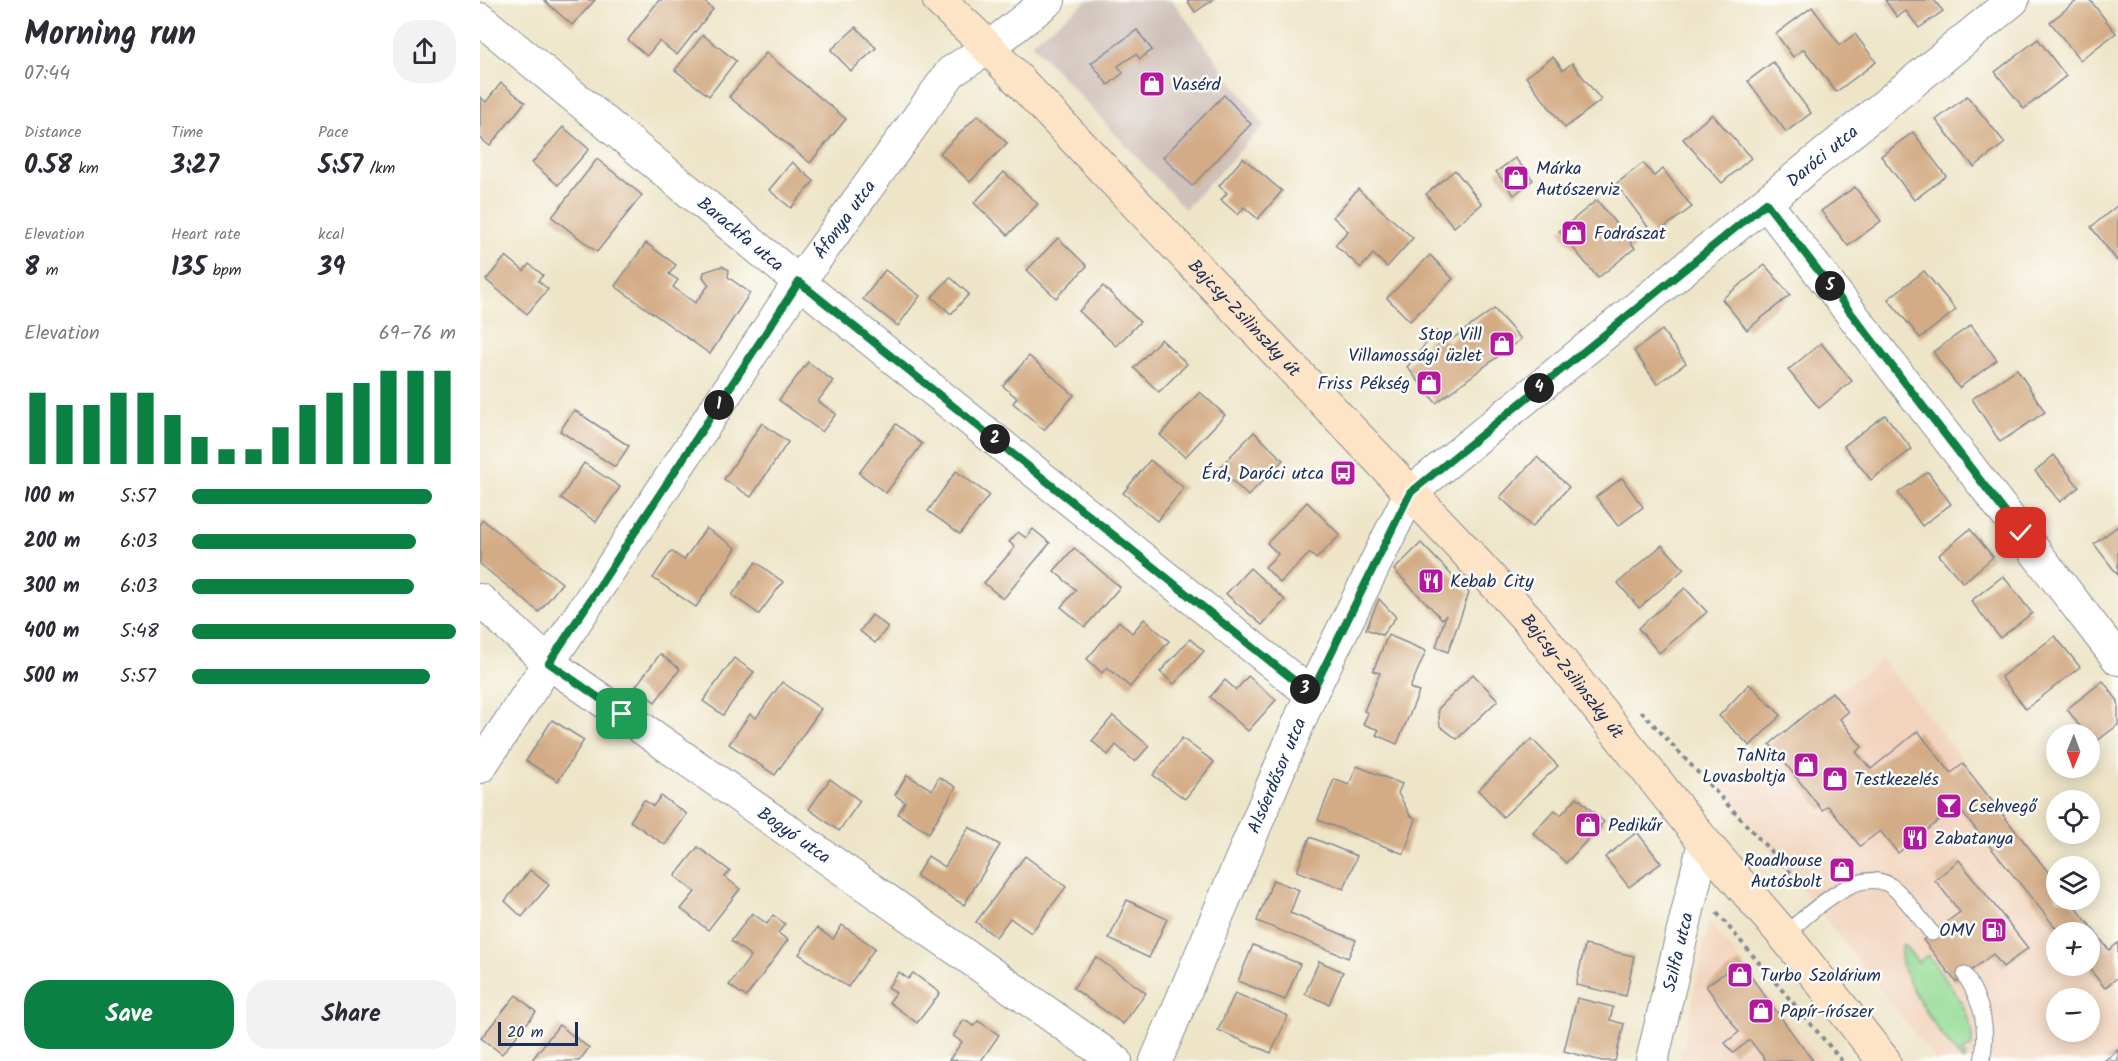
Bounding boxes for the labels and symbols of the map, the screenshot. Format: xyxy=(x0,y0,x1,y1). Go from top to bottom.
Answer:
shop icon: Vasérd xyxy=(1137,69,1167,99)
place label: Vasérd xyxy=(1172,71,1222,100)
street label: Daróci utca xyxy=(1781,119,1866,195)
place label: Márka Autószerviz xyxy=(1536,155,1620,205)
shop icon: Márka Autószerviz xyxy=(1501,163,1531,193)
street label: Áfonya utca xyxy=(807,174,884,266)
street label: Barackfa utca xyxy=(690,190,790,280)
shop icon: Fodrászat xyxy=(1559,218,1589,248)
place label: Fodrászat xyxy=(1594,220,1667,249)
street label: Bajcsy-Zsilinszky út xyxy=(1180,253,1308,385)
pin: 5 xyxy=(1815,271,1845,301)
place label: Stop Vill Villamossági üzlet xyxy=(1348,321,1483,371)
shop icon: Stop Vill Villamossági üzlet xyxy=(1487,329,1517,359)
shop icon: Friss Pékség xyxy=(1414,368,1444,398)
place label: Friss Pékség xyxy=(1318,370,1410,399)
pin: 4 xyxy=(1524,373,1554,403)
pin: 1 xyxy=(704,390,734,420)
pin: 2 xyxy=(980,424,1010,454)
bus stop icon: Érd, Daróci utca xyxy=(1328,458,1358,488)
place label: Érd, Daróci utca xyxy=(1201,460,1324,489)
pin xyxy=(1995,507,2046,558)
restaurant icon: Kebab City xyxy=(1416,566,1446,596)
place label: Kebab City xyxy=(1450,568,1534,597)
street label: Bajcsy-Zsilinszky út xyxy=(1513,607,1631,747)
pin: 3 xyxy=(1290,674,1320,704)
pin xyxy=(596,688,647,739)
street label: Alsóerdősor utca xyxy=(1241,713,1315,839)
north arrow xyxy=(2046,724,2100,778)
place label: TaNita Lovasboltja xyxy=(1702,742,1786,792)
shop icon: TaNita Lovasboltja xyxy=(1791,750,1821,780)
shop icon: Testkezelés xyxy=(1820,764,1850,794)
place label: Testkezelés xyxy=(1854,766,1939,795)
bar icon: Csehvegő xyxy=(1934,791,1964,821)
place label: Csehvegő xyxy=(1968,793,2038,822)
street label: Bogyó utca xyxy=(751,800,836,872)
shop icon: Pedikűr xyxy=(1573,810,1603,840)
place label: Pedikűr xyxy=(1608,812,1663,841)
restaurant icon: Zabatanya xyxy=(1900,823,1930,853)
place label: Zabatanya xyxy=(1934,825,2013,854)
place label: Roadhouse Autósbolt xyxy=(1744,847,1823,897)
shop icon: Roadhouse Autósbolt xyxy=(1827,855,1857,885)
street label: Szilfa utca xyxy=(1656,910,1703,995)
fuel station icon: OMV xyxy=(1979,915,2009,945)
place label: OMV xyxy=(1939,917,1975,946)
shop icon: Turbo Szolárium xyxy=(1725,960,1755,990)
place label: Turbo Szolárium xyxy=(1760,962,1881,991)
shop icon: Papír-írószer xyxy=(1746,996,1776,1026)
place label: Papír-írószer xyxy=(1780,998,1874,1027)
scale bar xyxy=(498,1019,578,1046)

